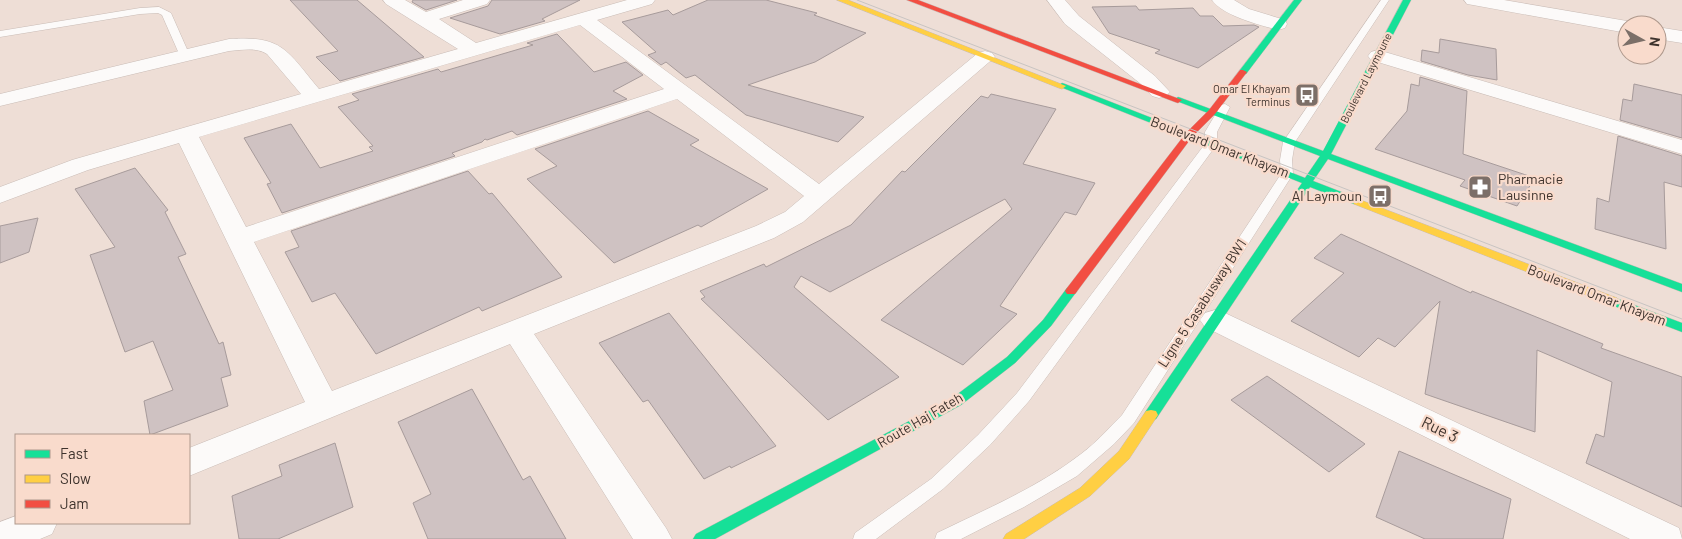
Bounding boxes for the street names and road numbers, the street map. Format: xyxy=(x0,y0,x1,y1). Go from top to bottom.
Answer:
street label: Boulevard Laymoune xyxy=(1337,30,1394,125)
street label: Boulevard Omar Khayam xyxy=(1148,112,1292,181)
street label: Ligne 5 Casabusway BW1 xyxy=(1154,235,1249,370)
street label: Boulevard Omar Khayam xyxy=(1525,260,1669,329)
street label: Route Haj Fateh xyxy=(874,388,966,451)
street label: Rue 3 xyxy=(1419,412,1462,445)

